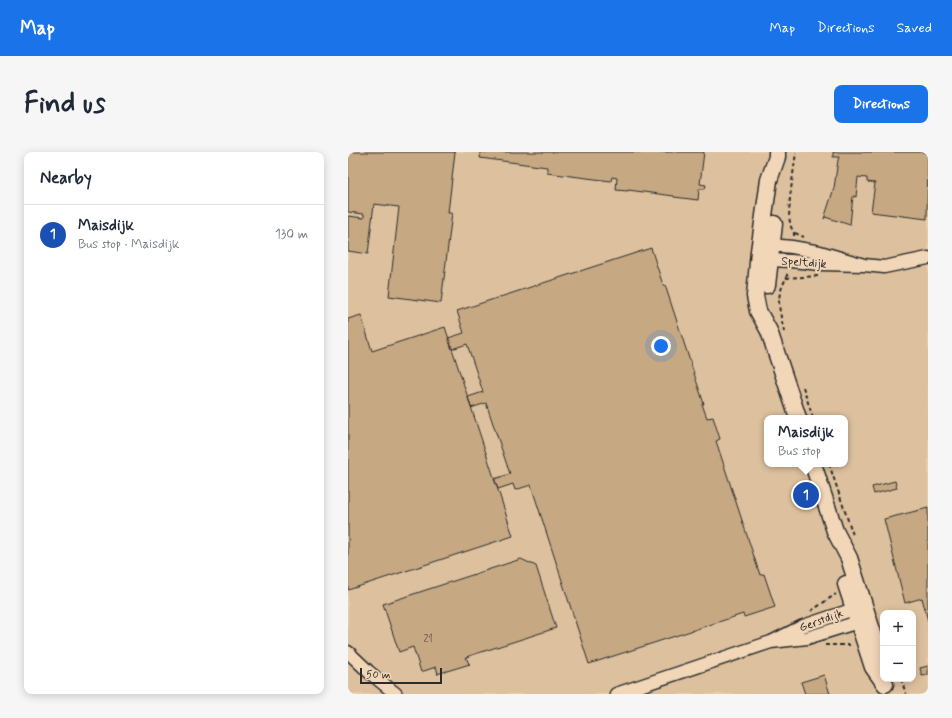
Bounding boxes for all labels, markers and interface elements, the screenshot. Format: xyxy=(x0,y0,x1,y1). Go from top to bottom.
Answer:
text: Map xyxy=(20,16,55,41)
text: Map xyxy=(769,19,795,37)
text: Directions xyxy=(817,19,875,37)
text: Saved xyxy=(897,19,932,37)
button: Directions xyxy=(834,85,928,123)
text: Find us xyxy=(24,86,105,123)
text: Nearby xyxy=(40,167,92,189)
text: Maisdijk xyxy=(78,216,134,236)
text: 1 xyxy=(50,226,56,243)
text: 130 m xyxy=(275,226,308,243)
text: Bus stop · Maisdijk xyxy=(78,236,179,253)
street label: Speltdijk xyxy=(781,253,827,273)
your location xyxy=(651,336,671,356)
popup xyxy=(764,415,848,467)
text: Maisdijk xyxy=(778,423,834,443)
text: Bus stop xyxy=(778,443,821,460)
pin: 1 xyxy=(793,480,819,510)
street label: Gerstdijk xyxy=(797,606,846,636)
map controls xyxy=(880,610,916,682)
button: + xyxy=(880,610,916,646)
house number: 21 xyxy=(423,633,433,646)
button: − xyxy=(880,646,916,682)
scale bar xyxy=(360,666,442,685)
text: 50 m xyxy=(366,668,391,682)

